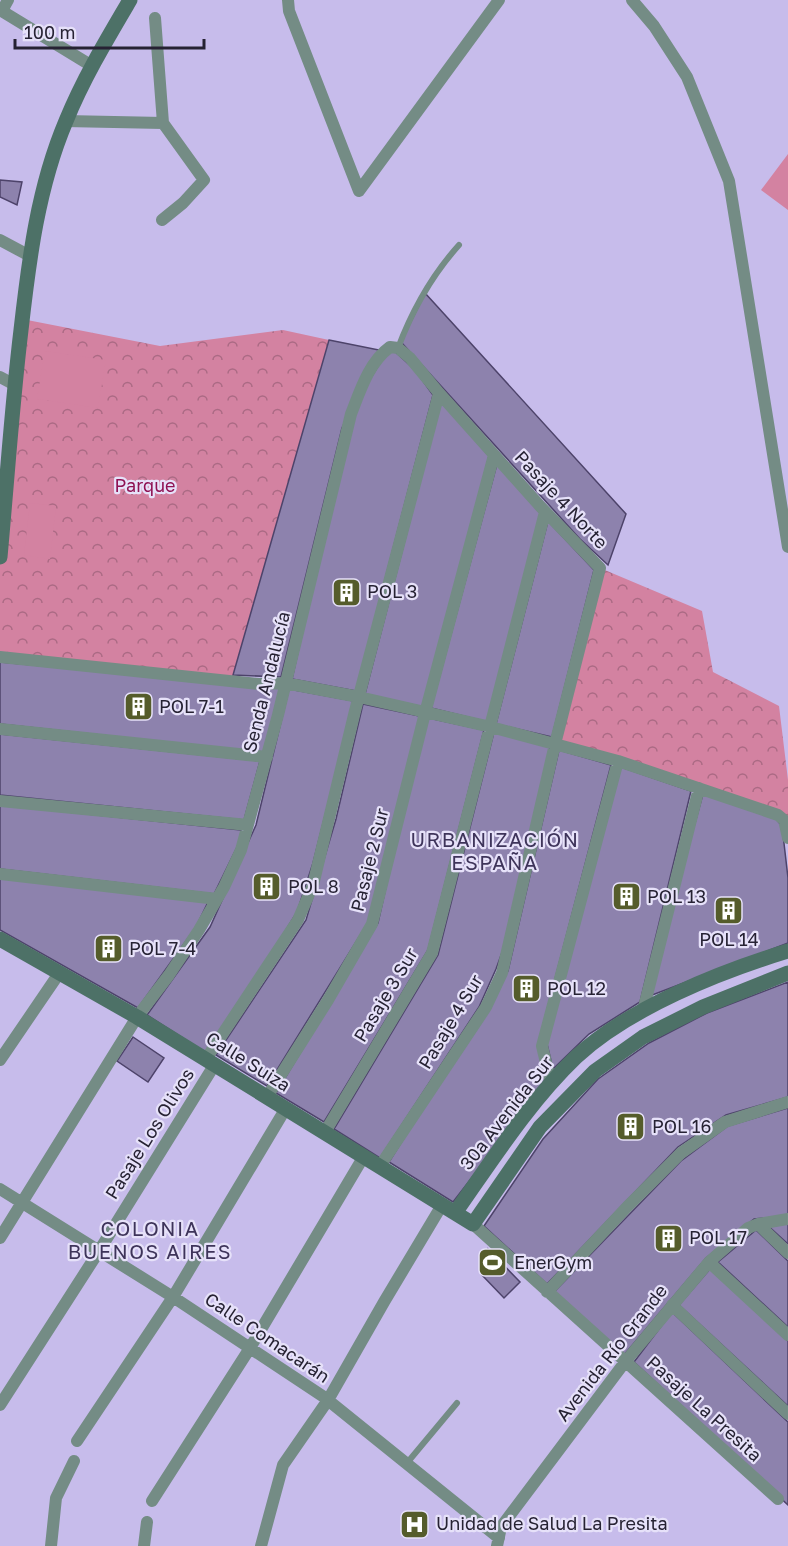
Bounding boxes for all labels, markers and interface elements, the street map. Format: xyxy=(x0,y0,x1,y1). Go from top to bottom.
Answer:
scale bar xyxy=(15,12,204,50)
text: 100 m xyxy=(24,21,75,43)
street label: Pasaje 4 Norte xyxy=(511,446,613,553)
park label: Parque xyxy=(114,474,176,496)
building icon: POL 3 xyxy=(330,576,362,608)
place label: POL 3 xyxy=(367,580,417,602)
street label: Senda Andalucía xyxy=(238,609,294,755)
building icon: POL 7-1 xyxy=(122,691,154,723)
place label: POL 7-1 xyxy=(159,695,224,717)
street label: Pasaje 2 Sur xyxy=(346,806,392,914)
district label: URBANIZACIÓN ESPAÑA xyxy=(411,827,579,874)
building icon: POL 8 xyxy=(251,871,283,903)
place label: POL 8 xyxy=(288,875,339,897)
building icon: POL 13 xyxy=(610,881,642,913)
place label: POL 13 xyxy=(647,885,706,907)
building icon: POL 14 xyxy=(713,895,745,927)
place label: POL 14 xyxy=(699,928,759,950)
building icon: POL 7-4 xyxy=(92,933,124,965)
place label: POL 7-4 xyxy=(129,937,196,959)
street label: Pasaje 3 Sur xyxy=(348,944,422,1045)
street label: Pasaje 4 Sur xyxy=(413,970,487,1073)
building icon: POL 12 xyxy=(510,973,542,1005)
place label: POL 12 xyxy=(547,977,606,999)
street label: Calle Suiza xyxy=(202,1027,295,1096)
street label: 30a Avenida Sur xyxy=(455,1051,558,1174)
street label: Pasaje Los Olivos xyxy=(100,1064,198,1203)
building icon: POL 16 xyxy=(615,1111,647,1143)
place label: POL 16 xyxy=(652,1115,712,1137)
district label: COLONIA BUENOS AIRES xyxy=(68,1216,232,1263)
building icon: POL 17 xyxy=(652,1222,684,1254)
place label: POL 17 xyxy=(689,1226,747,1248)
sports icon: EnerGym xyxy=(477,1247,509,1279)
place label: EnerGym xyxy=(514,1251,592,1273)
street label: Avenida Río Grande xyxy=(551,1280,671,1425)
street label: Calle Comacarán xyxy=(201,1287,334,1387)
street label: Pasaje La Presita xyxy=(643,1351,767,1466)
hospital icon: Unidad de Salud La Presita xyxy=(399,1508,431,1540)
place label: Unidad de Salud La Presita xyxy=(436,1512,668,1534)

